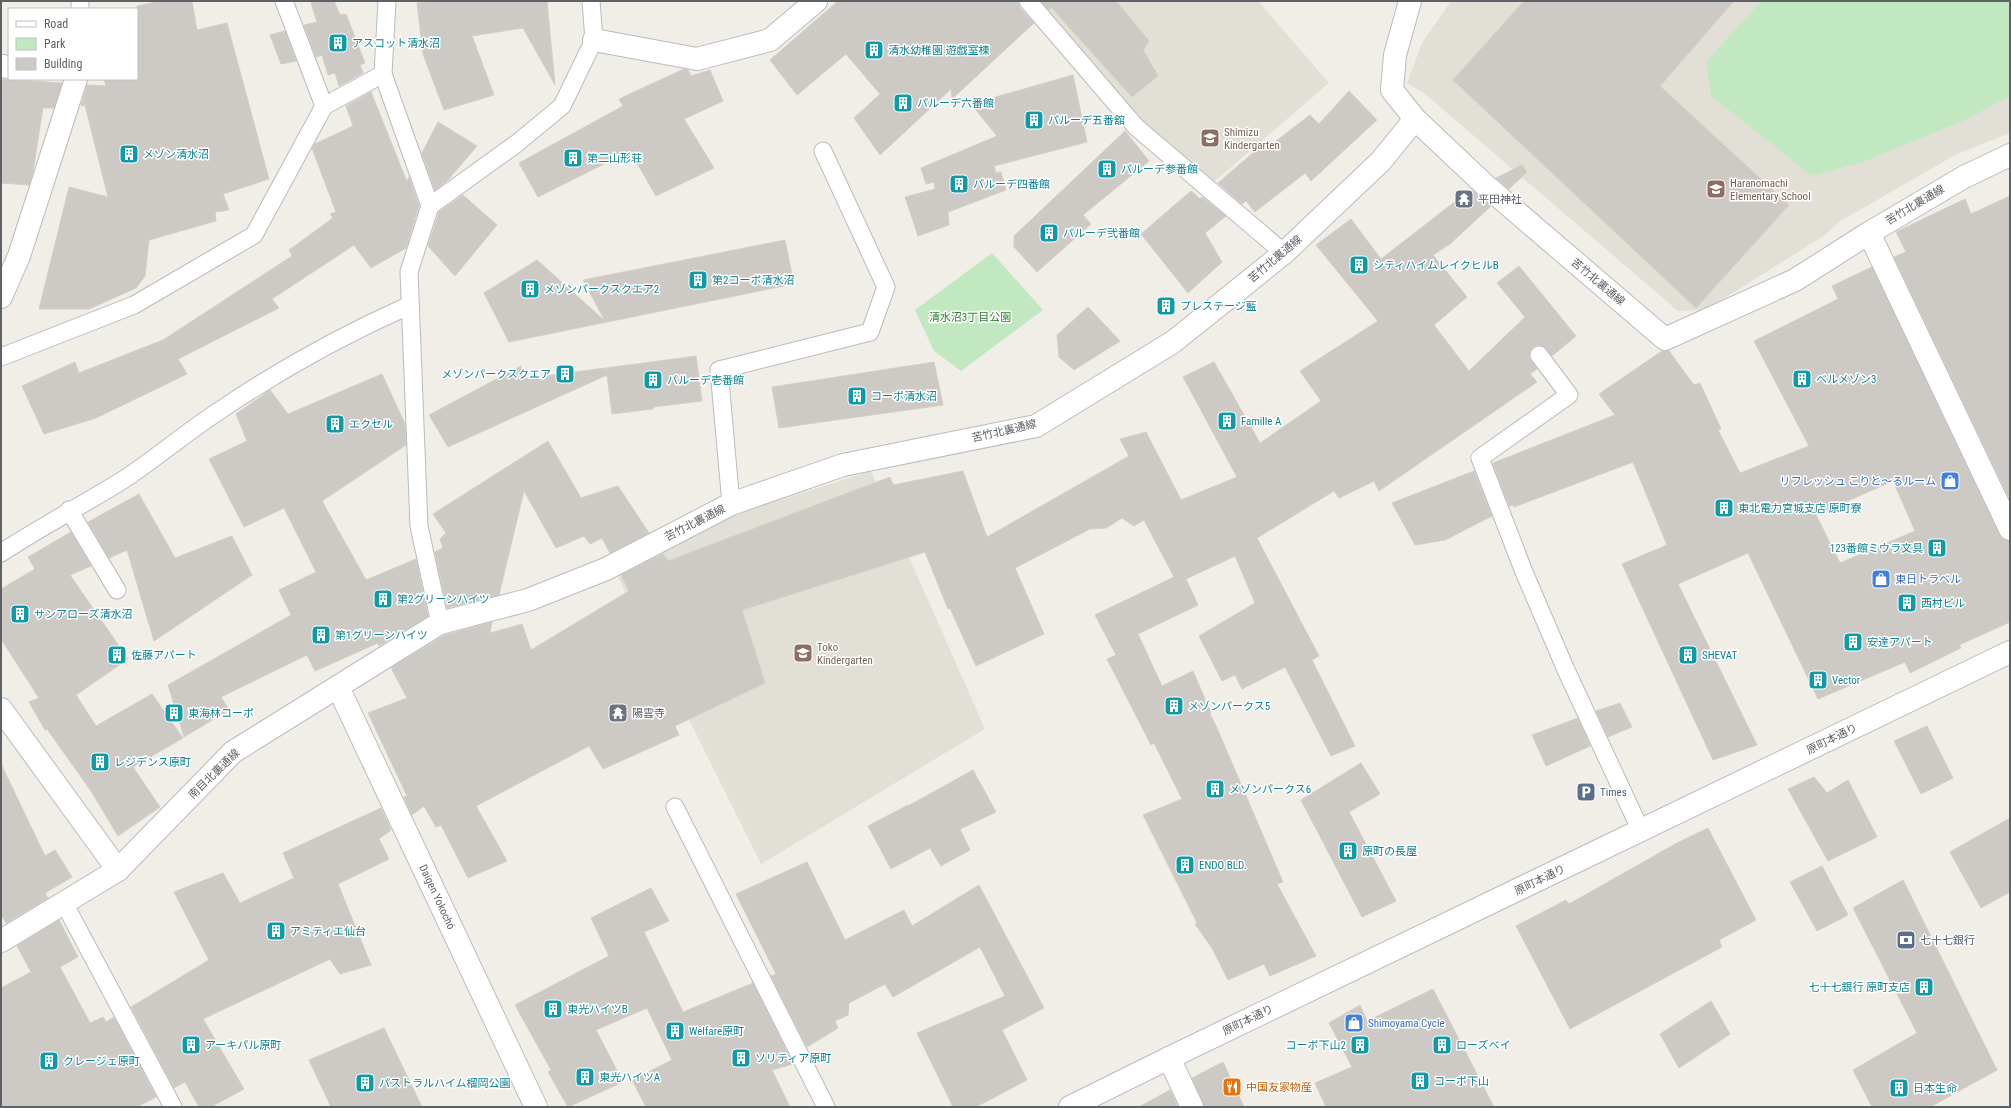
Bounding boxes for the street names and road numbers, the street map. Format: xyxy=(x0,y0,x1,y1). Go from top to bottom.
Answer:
street label: 苦竹北裏通線 xyxy=(1883,182,1947,228)
street label: 苦竹北裏通線 xyxy=(1246,233,1304,285)
street label: 苦竹北裏通線 xyxy=(1569,256,1627,308)
street label: 苦竹北裏通線 xyxy=(970,417,1038,445)
street label: 苦竹北裏通線 xyxy=(663,502,727,544)
street label: 原町本通り xyxy=(1804,721,1860,757)
street label: 南目北裏通線 xyxy=(186,746,242,802)
street label: 原町本通り xyxy=(1512,862,1568,898)
street label: Daigen Yokochó xyxy=(416,863,458,932)
street label: 原町本通り xyxy=(1220,1002,1276,1038)

